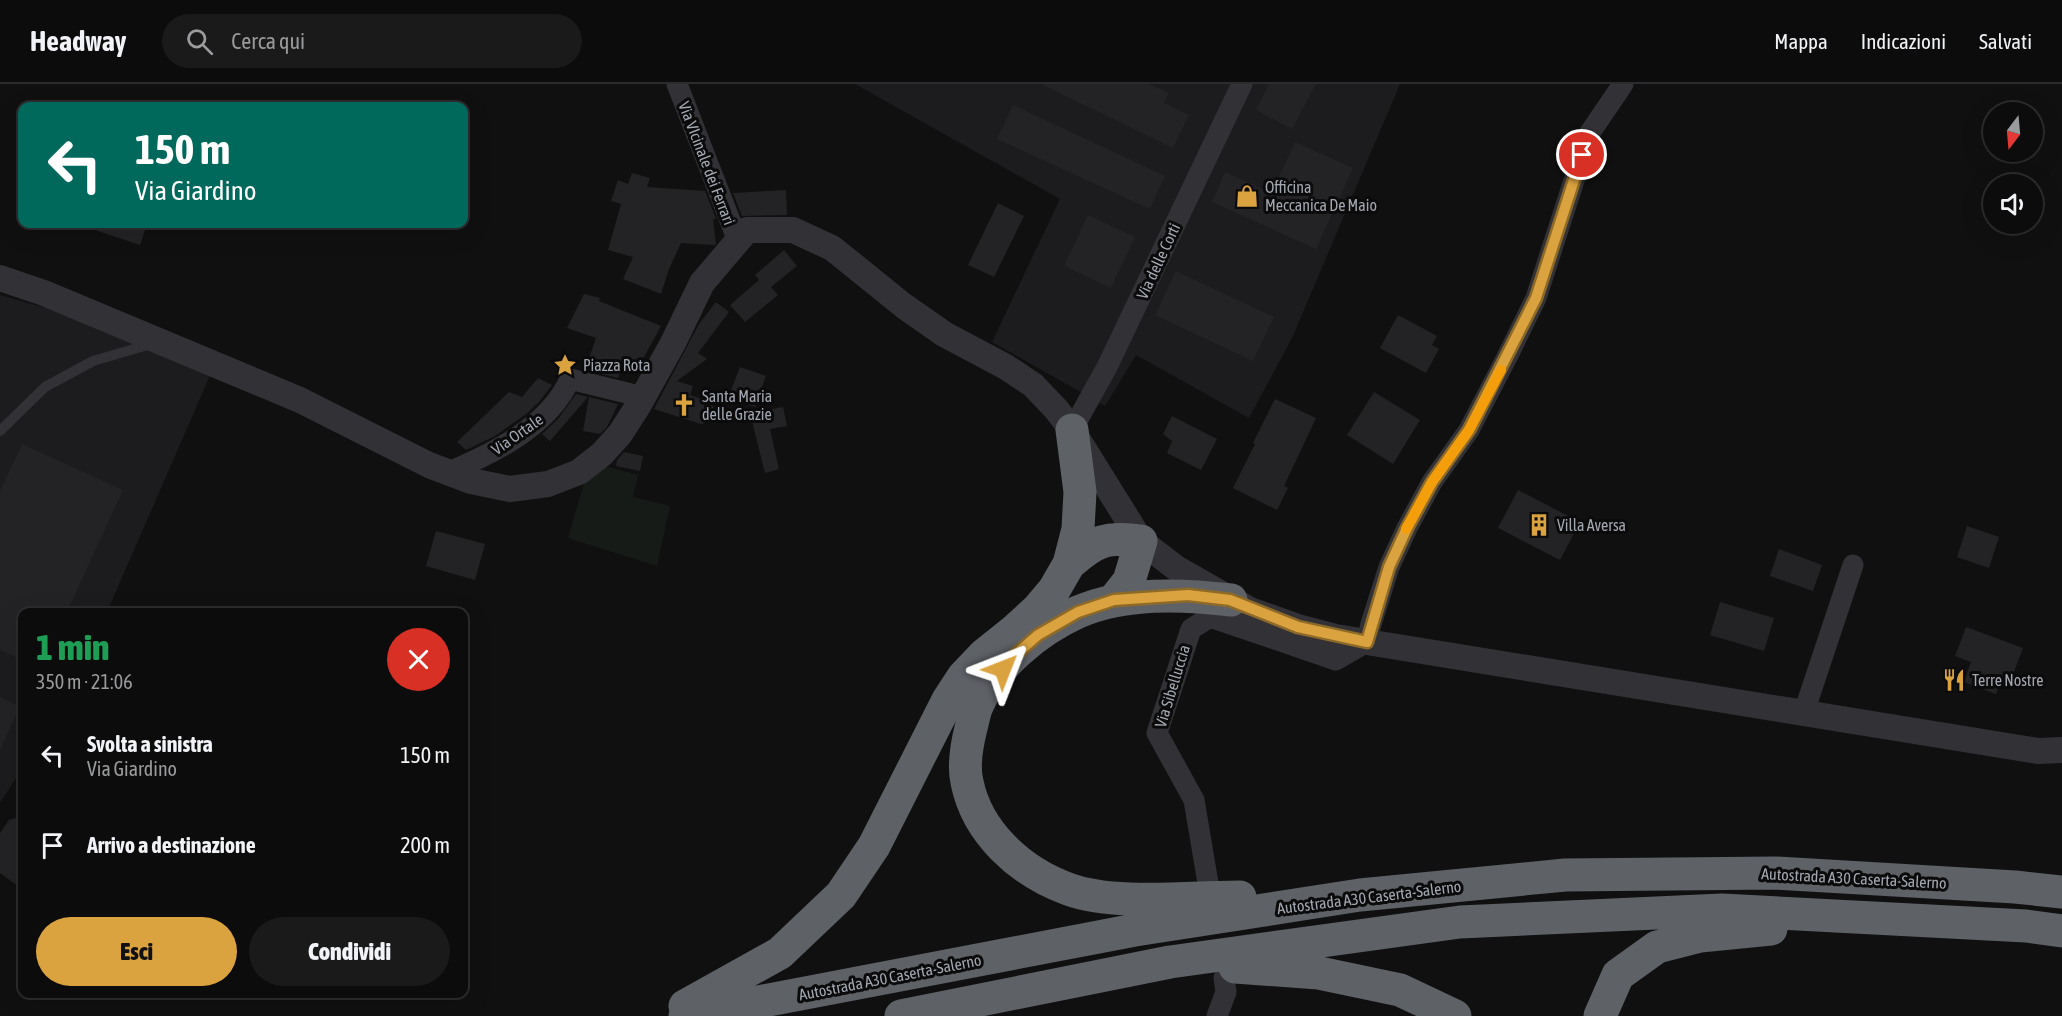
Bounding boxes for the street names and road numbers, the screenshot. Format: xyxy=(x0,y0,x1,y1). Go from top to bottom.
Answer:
street label: Via VIcinale dei Ferrari xyxy=(675,99,739,227)
street label: Via delle Corti xyxy=(1133,220,1183,302)
street label: Via Ortale xyxy=(488,410,546,458)
street label: Via Sibelluccia xyxy=(1151,642,1193,730)
street label: Autostrada A30 Caserta-Salerno xyxy=(1761,864,1947,892)
street label: Autostrada A30 Caserta-Salerno xyxy=(1276,877,1462,917)
street label: Autostrada A30 Caserta-Salerno xyxy=(797,950,983,1004)

